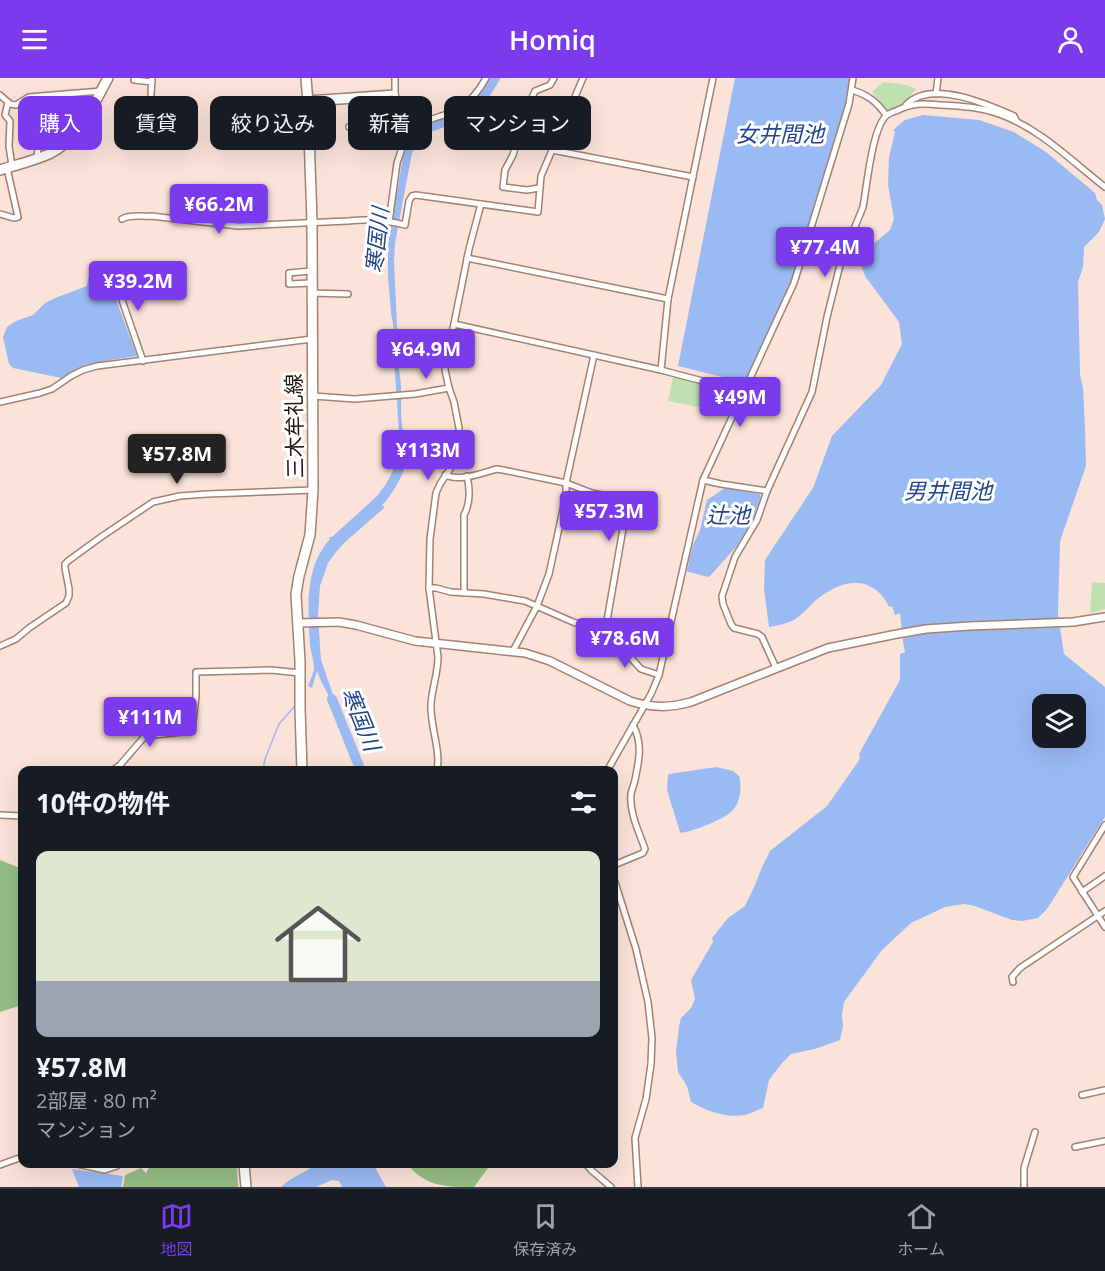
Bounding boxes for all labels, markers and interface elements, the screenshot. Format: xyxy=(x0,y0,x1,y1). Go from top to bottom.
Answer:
text: Homiq xyxy=(509,21,596,58)
icon: menu xyxy=(18,23,51,56)
icon: person xyxy=(1054,23,1087,56)
chip: 購入 xyxy=(18,96,102,150)
chip: 賃貸 xyxy=(114,96,198,150)
chip: 絞り込み xyxy=(210,96,336,150)
chip: 新着 xyxy=(348,96,432,150)
chip: マンション xyxy=(444,96,591,150)
water label: 女井間池 xyxy=(736,118,826,148)
pin: ¥66.2M xyxy=(170,184,268,235)
text: ¥66.2M xyxy=(184,190,254,217)
water label: 寒国川 xyxy=(358,204,395,274)
pin: ¥77.4M xyxy=(776,227,874,278)
text: ¥77.4M xyxy=(790,233,860,260)
pin: ¥39.2M xyxy=(89,261,187,312)
text: ¥39.2M xyxy=(103,267,173,294)
pin: ¥64.9M xyxy=(377,329,475,380)
text: ¥64.9M xyxy=(391,335,461,362)
street label: 三木牟礼線 xyxy=(279,373,309,479)
pin: ¥49M xyxy=(704,377,776,428)
text: ¥49M xyxy=(713,383,767,410)
pin: ¥113M xyxy=(386,430,470,481)
pin: ¥57.8M xyxy=(128,434,226,485)
text: ¥113M xyxy=(396,436,460,463)
text: ¥57.8M xyxy=(142,440,212,467)
water label: 男井間池 xyxy=(904,475,994,505)
pin: ¥57.3M xyxy=(560,491,658,542)
text: ¥57.3M xyxy=(574,497,644,524)
water label: 辻池 xyxy=(706,499,752,529)
pin: ¥78.6M xyxy=(576,618,674,669)
text: ¥78.6M xyxy=(590,624,660,651)
water label: 寒国川 xyxy=(336,682,389,757)
map controls xyxy=(1032,694,1086,748)
button: layers xyxy=(1032,694,1086,748)
pin: ¥111M xyxy=(108,697,192,748)
text: ¥111M xyxy=(118,703,182,730)
text: 10件の物件 xyxy=(36,785,170,821)
icon: filters xyxy=(567,786,600,819)
icon: home xyxy=(264,890,372,998)
text: ¥57.8M xyxy=(36,1049,127,1085)
text: 2部屋 · 80 m² xyxy=(36,1087,157,1114)
text: マンション xyxy=(36,1116,136,1143)
tab: 地図 xyxy=(160,1200,193,1260)
tab: 保存済み xyxy=(513,1200,577,1260)
tab: ホーム xyxy=(897,1200,945,1260)

